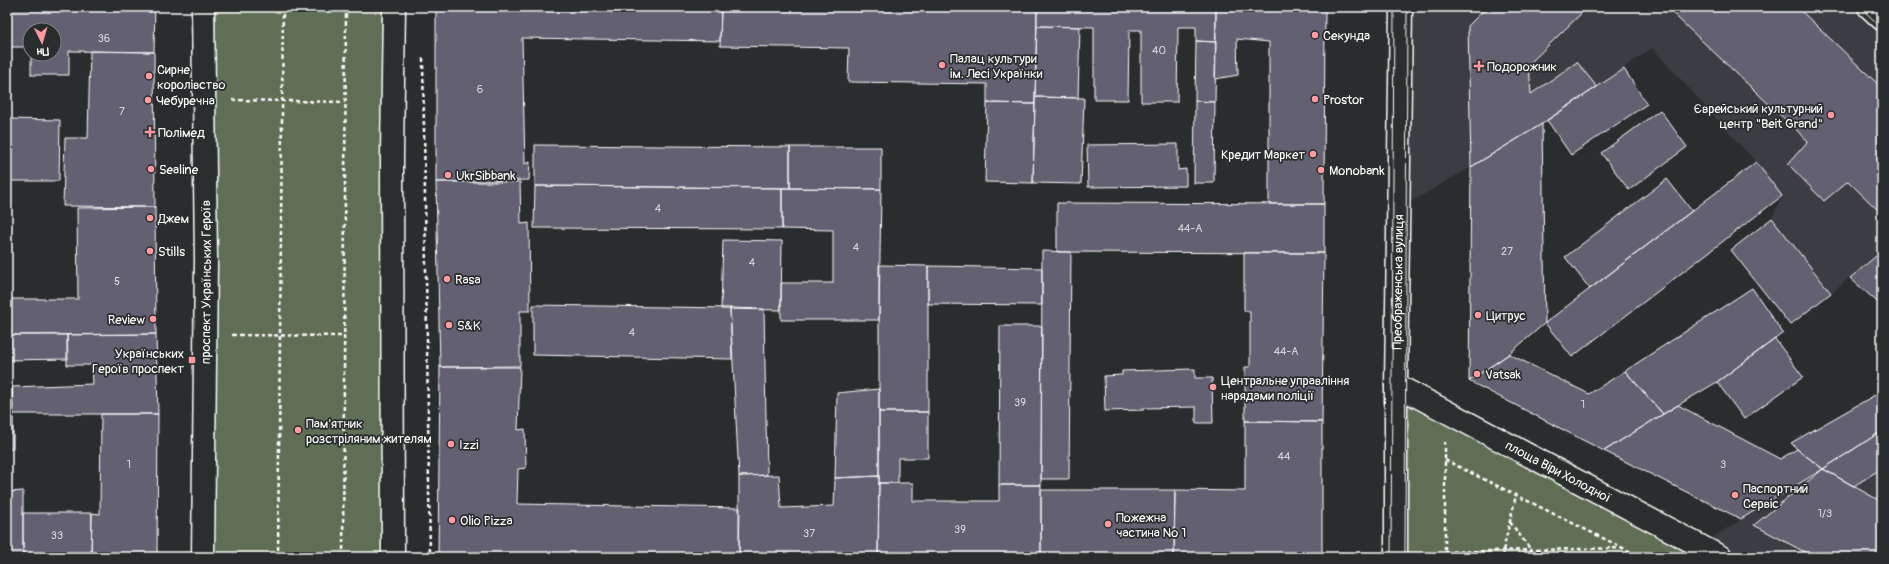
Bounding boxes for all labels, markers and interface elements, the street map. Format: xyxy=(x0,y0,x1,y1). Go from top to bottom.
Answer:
north arrow xyxy=(22,22,62,62)
place label: Секунда xyxy=(1323,28,1370,44)
marker: Секунда xyxy=(1310,30,1320,40)
house number: 36 xyxy=(98,32,110,45)
text: Пн xyxy=(36,44,49,59)
house number: 40 xyxy=(1152,44,1166,57)
place label: Палац культури ім. Лесі Українки xyxy=(950,51,1043,82)
place label: Подорожник xyxy=(1487,59,1557,75)
marker: Палац культури ім. Лесі Українки xyxy=(937,60,947,70)
marker: Подорожник xyxy=(1474,61,1484,71)
place label: Сирне королівство xyxy=(157,62,226,93)
marker: Сирне королівство xyxy=(144,71,154,81)
house number: 6 xyxy=(477,83,483,96)
place label: Prostor xyxy=(1323,92,1364,108)
place label: Чебуречна xyxy=(156,93,215,109)
marker: Prostor xyxy=(1310,94,1320,104)
marker: Чебуречна xyxy=(143,95,153,105)
place label: Єврейський культурний центр "Beit Grand" xyxy=(1694,101,1823,132)
house number: 7 xyxy=(119,105,125,118)
marker: Єврейський культурний центр "Beit Grand" xyxy=(1826,110,1836,120)
place label: Полімед xyxy=(158,125,205,141)
marker: Полімед xyxy=(145,127,155,137)
place label: Кредит Маркет xyxy=(1221,147,1305,163)
marker: Кредит Маркет xyxy=(1308,149,1318,159)
place label: Sealine xyxy=(159,162,199,178)
place label: Monobank xyxy=(1329,163,1385,179)
marker: Sealine xyxy=(146,164,156,174)
marker: Monobank xyxy=(1316,165,1326,175)
place label: UkrSibbank xyxy=(456,168,516,184)
marker: UkrSibbank xyxy=(443,170,453,180)
street label: проспект Українських Героїв xyxy=(198,200,215,364)
house number: 4 xyxy=(655,202,662,215)
place label: Джем xyxy=(157,211,189,227)
marker: Джем xyxy=(145,213,155,223)
street label: Преображенська вулиця xyxy=(1389,214,1407,350)
house number: 44-А xyxy=(1178,222,1202,235)
house number: 4 xyxy=(853,241,860,254)
place label: Stills xyxy=(158,244,185,260)
house number: 27 xyxy=(1501,245,1513,258)
marker: Stills xyxy=(145,246,155,256)
house number: 4 xyxy=(749,256,756,269)
place label: Rasa xyxy=(455,272,480,288)
marker: Rasa xyxy=(442,274,452,284)
house number: 5 xyxy=(114,275,120,288)
place label: Цитрус xyxy=(1486,308,1526,324)
marker: Цитрус xyxy=(1473,310,1483,320)
place label: Review xyxy=(108,312,145,328)
marker: Review xyxy=(148,314,158,324)
place label: S&K xyxy=(457,318,481,334)
marker: S&K xyxy=(444,320,454,330)
house number: 4 xyxy=(629,326,636,339)
house number: 44-А xyxy=(1274,345,1298,358)
place label: Українських Героїв проспект xyxy=(92,346,184,377)
marker: Українських Героїв проспект xyxy=(187,355,197,365)
place label: Vatsak xyxy=(1485,367,1522,383)
marker: Vatsak xyxy=(1472,369,1482,379)
place label: Центральне управління нарядами поліції xyxy=(1221,373,1349,404)
marker: Центральне управління нарядами поліції xyxy=(1208,382,1218,392)
house number: 39 xyxy=(1014,396,1026,409)
house number: 1 xyxy=(1581,398,1585,411)
place label: Пам'ятник розстріляним жителям xyxy=(306,416,432,447)
marker: Пам'ятник розстріляним жителям xyxy=(293,425,303,435)
place label: Izzi xyxy=(459,437,479,453)
street label: площа Віри Холодної xyxy=(1502,437,1614,507)
marker: Izzi xyxy=(446,439,456,449)
house number: 44 xyxy=(1278,450,1291,463)
house number: 1 xyxy=(127,458,131,471)
house number: 3 xyxy=(1720,458,1726,471)
place label: Паспортний Сервіс xyxy=(1743,481,1808,512)
marker: Паспортний Сервіс xyxy=(1730,490,1740,500)
house number: 1/3 xyxy=(1818,507,1832,520)
place label: Пожежна частина № 1 xyxy=(1116,510,1186,541)
place label: Olio Pizza xyxy=(460,513,513,529)
marker: Olio Pizza xyxy=(447,515,457,525)
marker: Пожежна частина № 1 xyxy=(1103,519,1113,529)
house number: 39 xyxy=(954,523,966,536)
house number: 37 xyxy=(803,527,815,540)
house number: 33 xyxy=(51,529,63,542)

